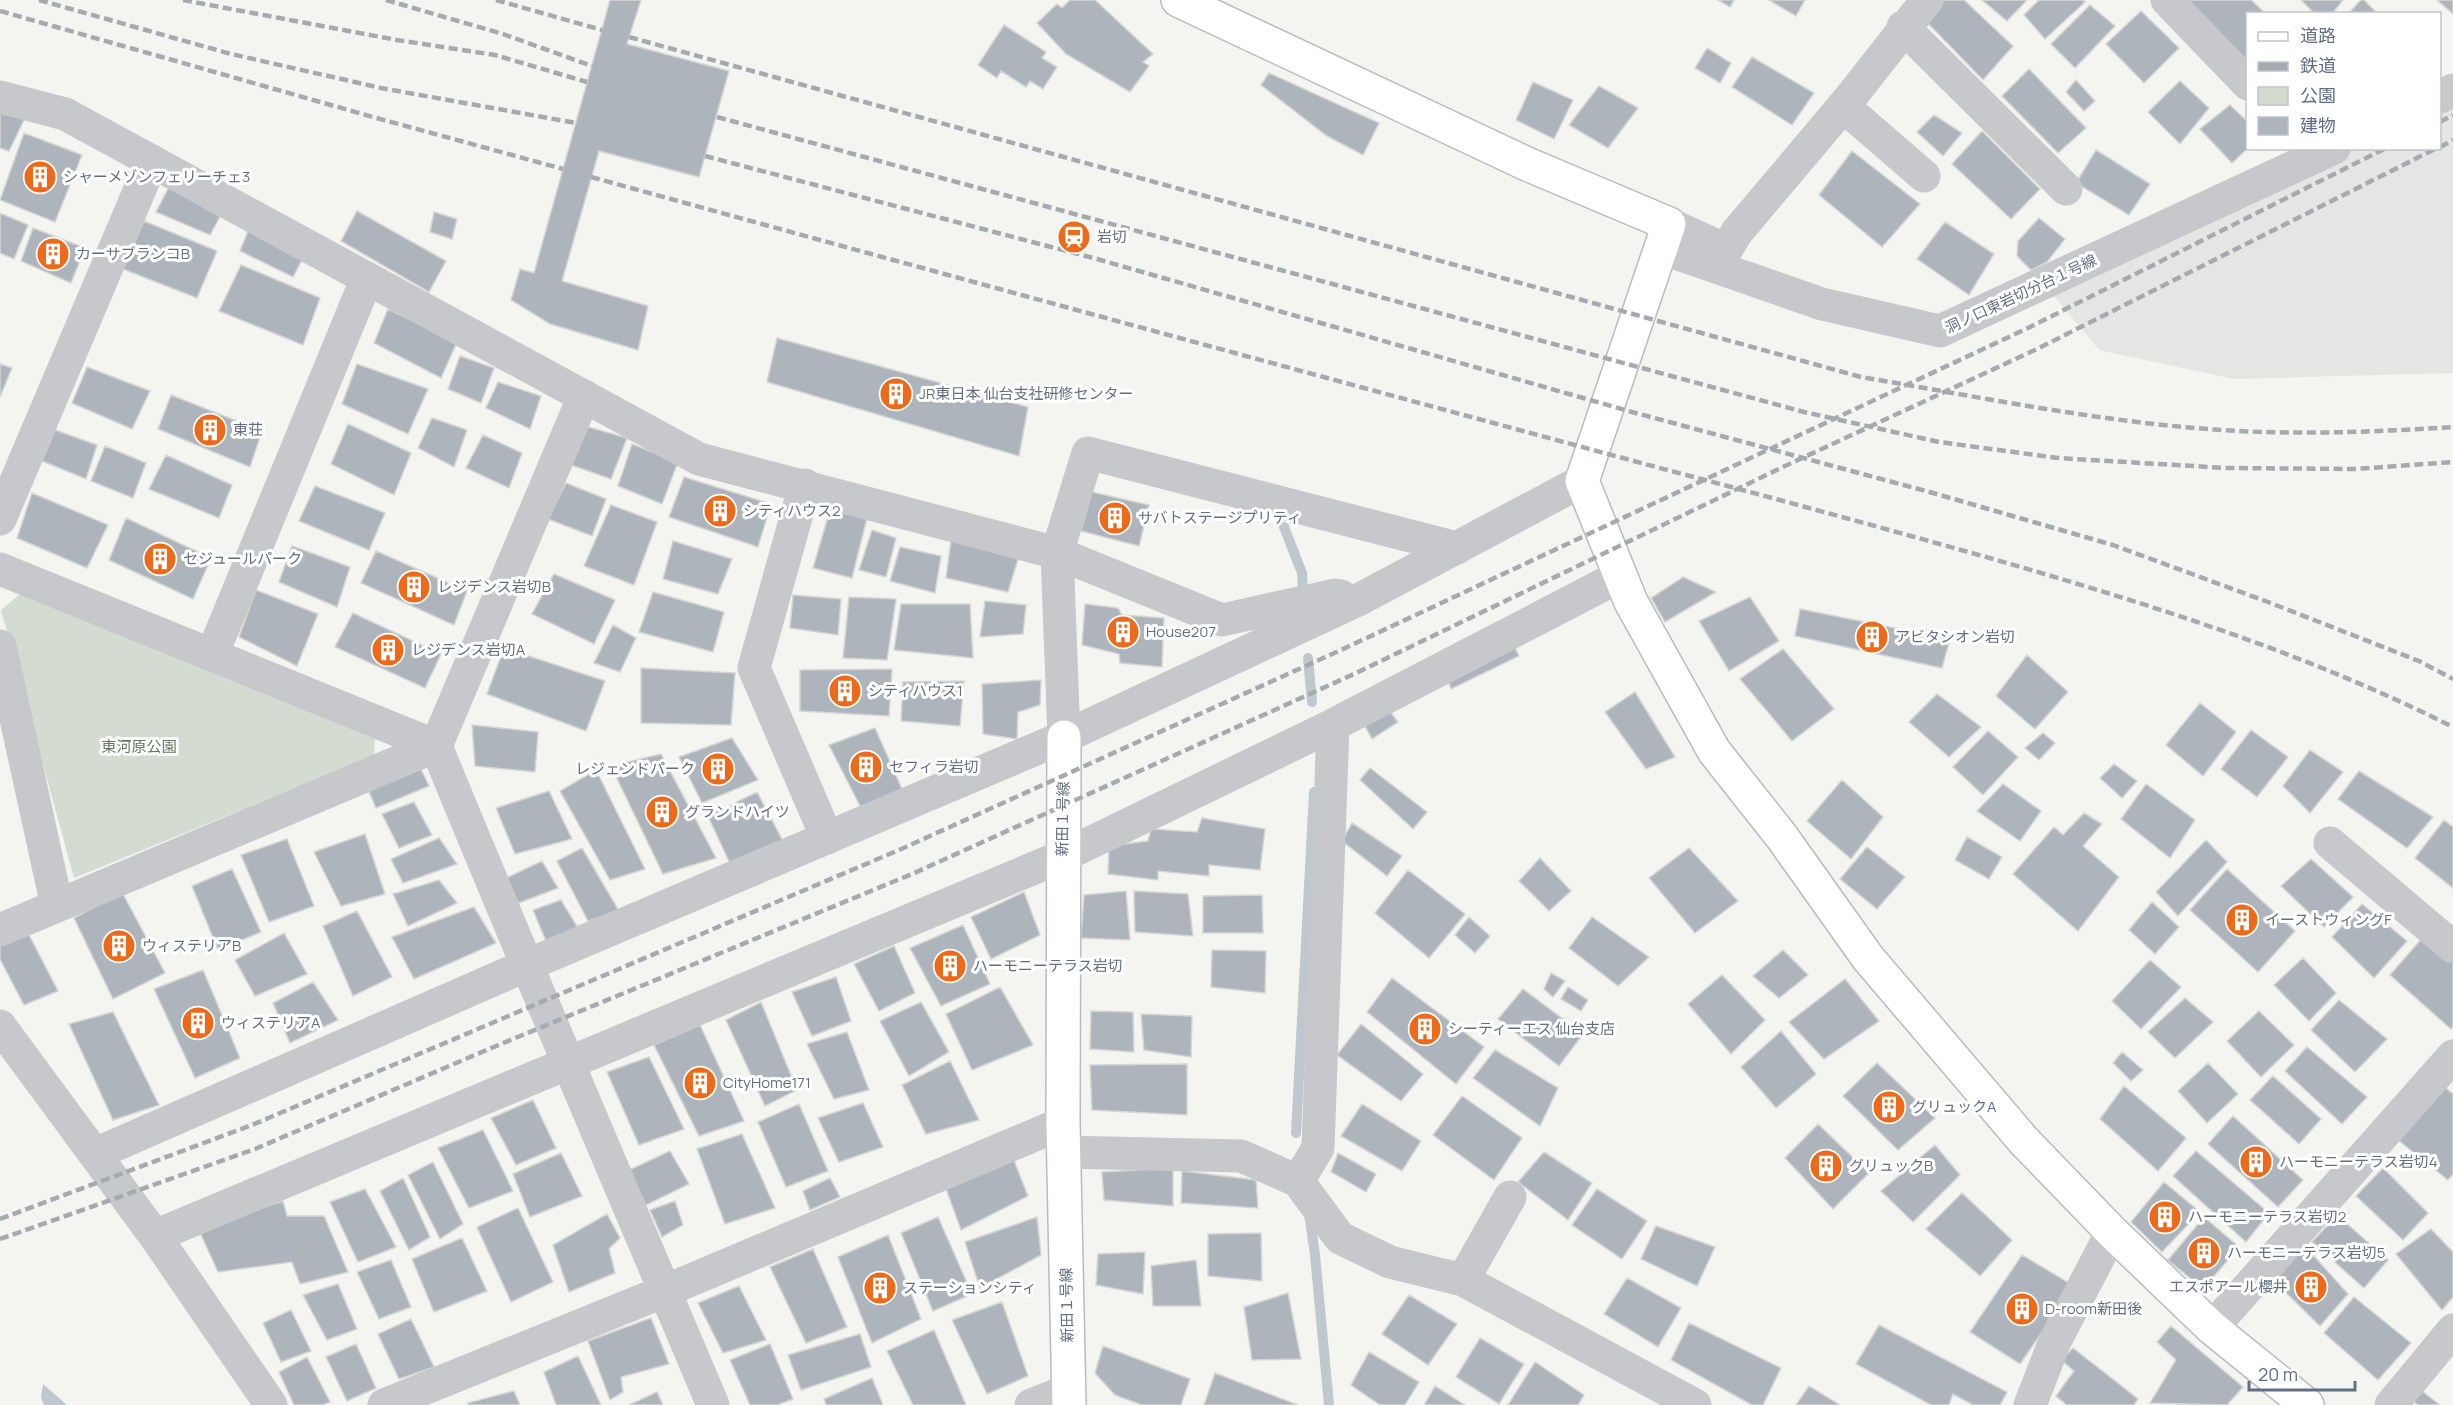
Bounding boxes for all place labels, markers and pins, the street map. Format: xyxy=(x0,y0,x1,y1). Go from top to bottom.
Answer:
building icon: シャーメゾンフェリーチェ3 xyxy=(22,159,58,195)
place label: シャーメゾンフェリーチェ3 xyxy=(63,166,250,187)
station icon: 岩切 xyxy=(1056,219,1092,255)
place label: 岩切 xyxy=(1097,226,1127,247)
building icon: カーサブランコB xyxy=(35,236,71,272)
place label: カーサブランコB xyxy=(76,243,190,264)
building icon: JR東日本 仙台支社研修センター xyxy=(878,376,914,412)
place label: JR東日本 仙台支社研修センター xyxy=(919,383,1133,404)
building icon: 東荘 xyxy=(192,412,228,448)
place label: 東荘 xyxy=(233,419,263,440)
building icon: シティハウス2 xyxy=(702,493,738,529)
place label: シティハウス2 xyxy=(743,500,841,521)
building icon: サバトステージプリティ xyxy=(1097,500,1133,536)
place label: サバトステージプリティ xyxy=(1138,507,1302,528)
building icon: セジュールパーク xyxy=(142,541,178,577)
place label: セジュールパーク xyxy=(183,548,302,569)
building icon: レジデンス岩切B xyxy=(396,569,432,605)
place label: レジデンス岩切B xyxy=(437,576,551,597)
building icon: House207 xyxy=(1105,614,1141,650)
building icon: アビタシオン岩切 xyxy=(1854,619,1890,655)
place label: House207 xyxy=(1146,621,1216,642)
place label: アビタシオン岩切 xyxy=(1895,626,2015,647)
building icon: レジデンス岩切A xyxy=(370,632,406,668)
place label: レジデンス岩切A xyxy=(411,639,526,660)
building icon: シティハウス1 xyxy=(827,673,863,709)
place label: シティハウス1 xyxy=(868,680,963,701)
building icon: セフィラ岩切 xyxy=(848,749,884,785)
building icon: レジェンドパーク xyxy=(700,751,736,787)
place label: セフィラ岩切 xyxy=(889,756,979,777)
place label: レジェンドパーク xyxy=(575,758,695,779)
building icon: グランドハイツ xyxy=(644,794,680,830)
place label: グランドハイツ xyxy=(685,801,790,822)
building icon: イーストウィングF xyxy=(2224,902,2260,938)
place label: イーストウィングF xyxy=(2265,909,2392,930)
building icon: ウィステリアB xyxy=(101,928,137,964)
place label: ウィステリアB xyxy=(142,935,241,956)
building icon: ハーモニーテラス岩切 xyxy=(932,948,968,984)
place label: ハーモニーテラス岩切 xyxy=(973,955,1123,976)
building icon: ウィステリアA xyxy=(180,1005,216,1041)
building icon: シーティーエス 仙台支店 xyxy=(1407,1011,1443,1047)
place label: ウィステリアA xyxy=(221,1012,321,1033)
place label: シーティーエス 仙台支店 xyxy=(1448,1018,1615,1039)
building icon: CityHome171 xyxy=(682,1065,718,1101)
place label: CityHome171 xyxy=(723,1072,811,1093)
building icon: グリュックA xyxy=(1871,1089,1907,1125)
place label: グリュックA xyxy=(1912,1096,1997,1117)
building icon: ハーモニーテラス岩切4 xyxy=(2238,1144,2274,1180)
building icon: グリュックB xyxy=(1808,1148,1844,1184)
place label: ハーモニーテラス岩切4 xyxy=(2279,1151,2438,1172)
place label: グリュックB xyxy=(1849,1155,1933,1176)
building icon: ハーモニーテラス岩切2 xyxy=(2147,1199,2183,1235)
place label: ハーモニーテラス岩切2 xyxy=(2188,1206,2346,1227)
building icon: ハーモニーテラス岩切5 xyxy=(2186,1235,2222,1271)
place label: ハーモニーテラス岩切5 xyxy=(2227,1242,2385,1263)
building icon: エスポアール櫻井 xyxy=(2293,1269,2329,1305)
building icon: ステーションシティ xyxy=(862,1270,898,1306)
place label: エスポアール櫻井 xyxy=(2169,1276,2288,1297)
place label: ステーションシティ xyxy=(903,1277,1037,1298)
building icon: D-room新田後 xyxy=(2004,1291,2040,1327)
place label: D-room新田後 xyxy=(2045,1298,2142,1319)

